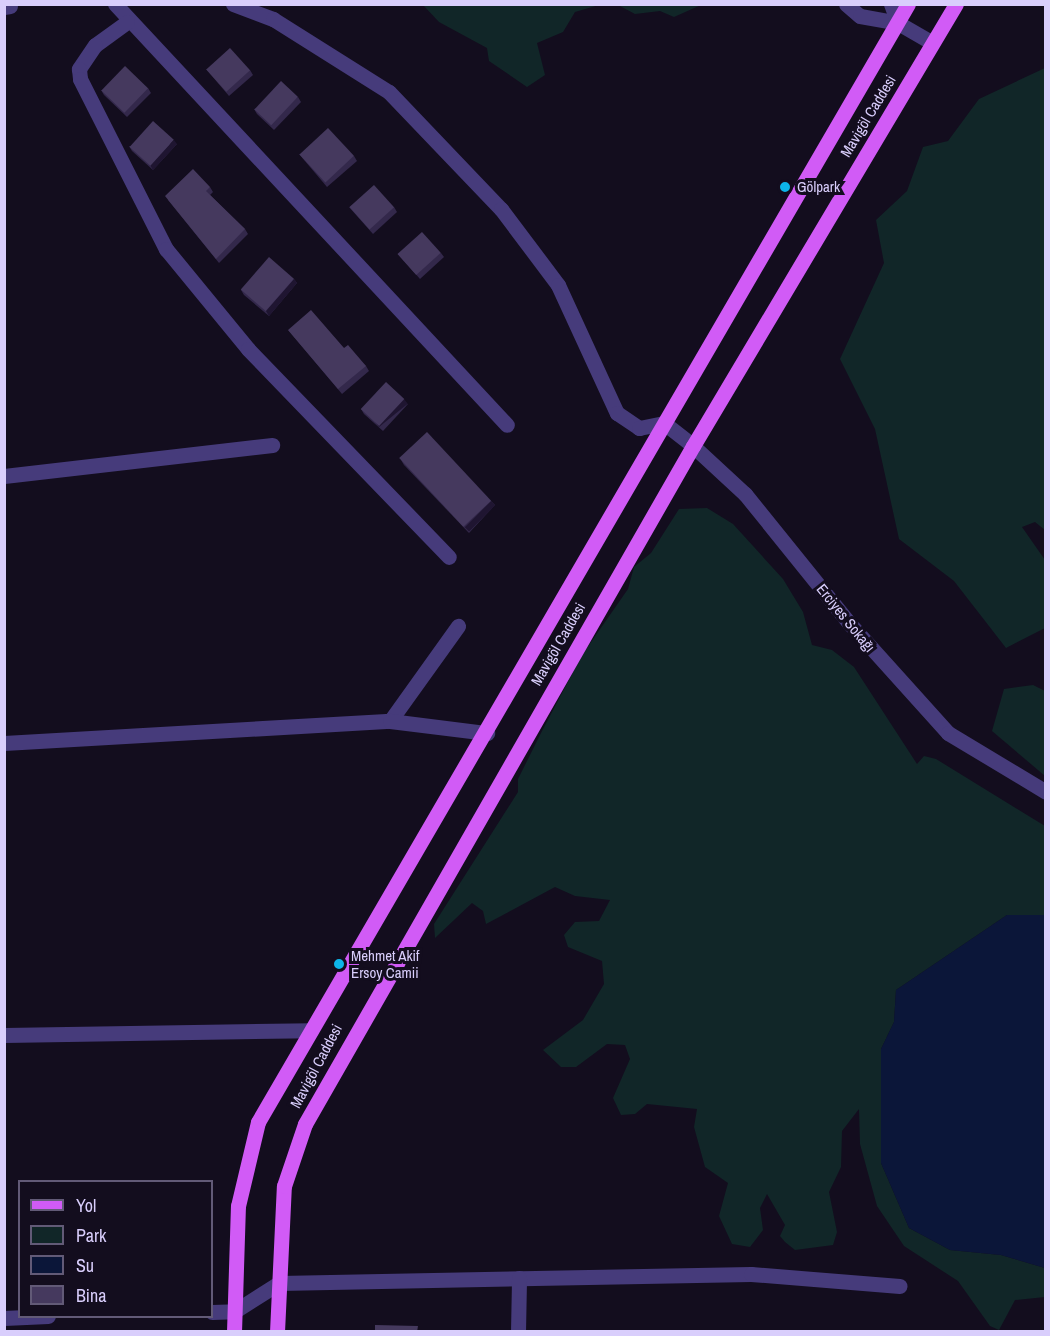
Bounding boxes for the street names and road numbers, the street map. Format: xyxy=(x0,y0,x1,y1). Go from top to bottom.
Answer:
street label: Mavigöl Caddesi xyxy=(837,72,899,160)
street label: Erciyes Sokağı xyxy=(813,580,879,656)
street label: Mavigöl Caddesi xyxy=(527,600,589,688)
street label: Mavigöl Caddesi xyxy=(286,1021,346,1111)

